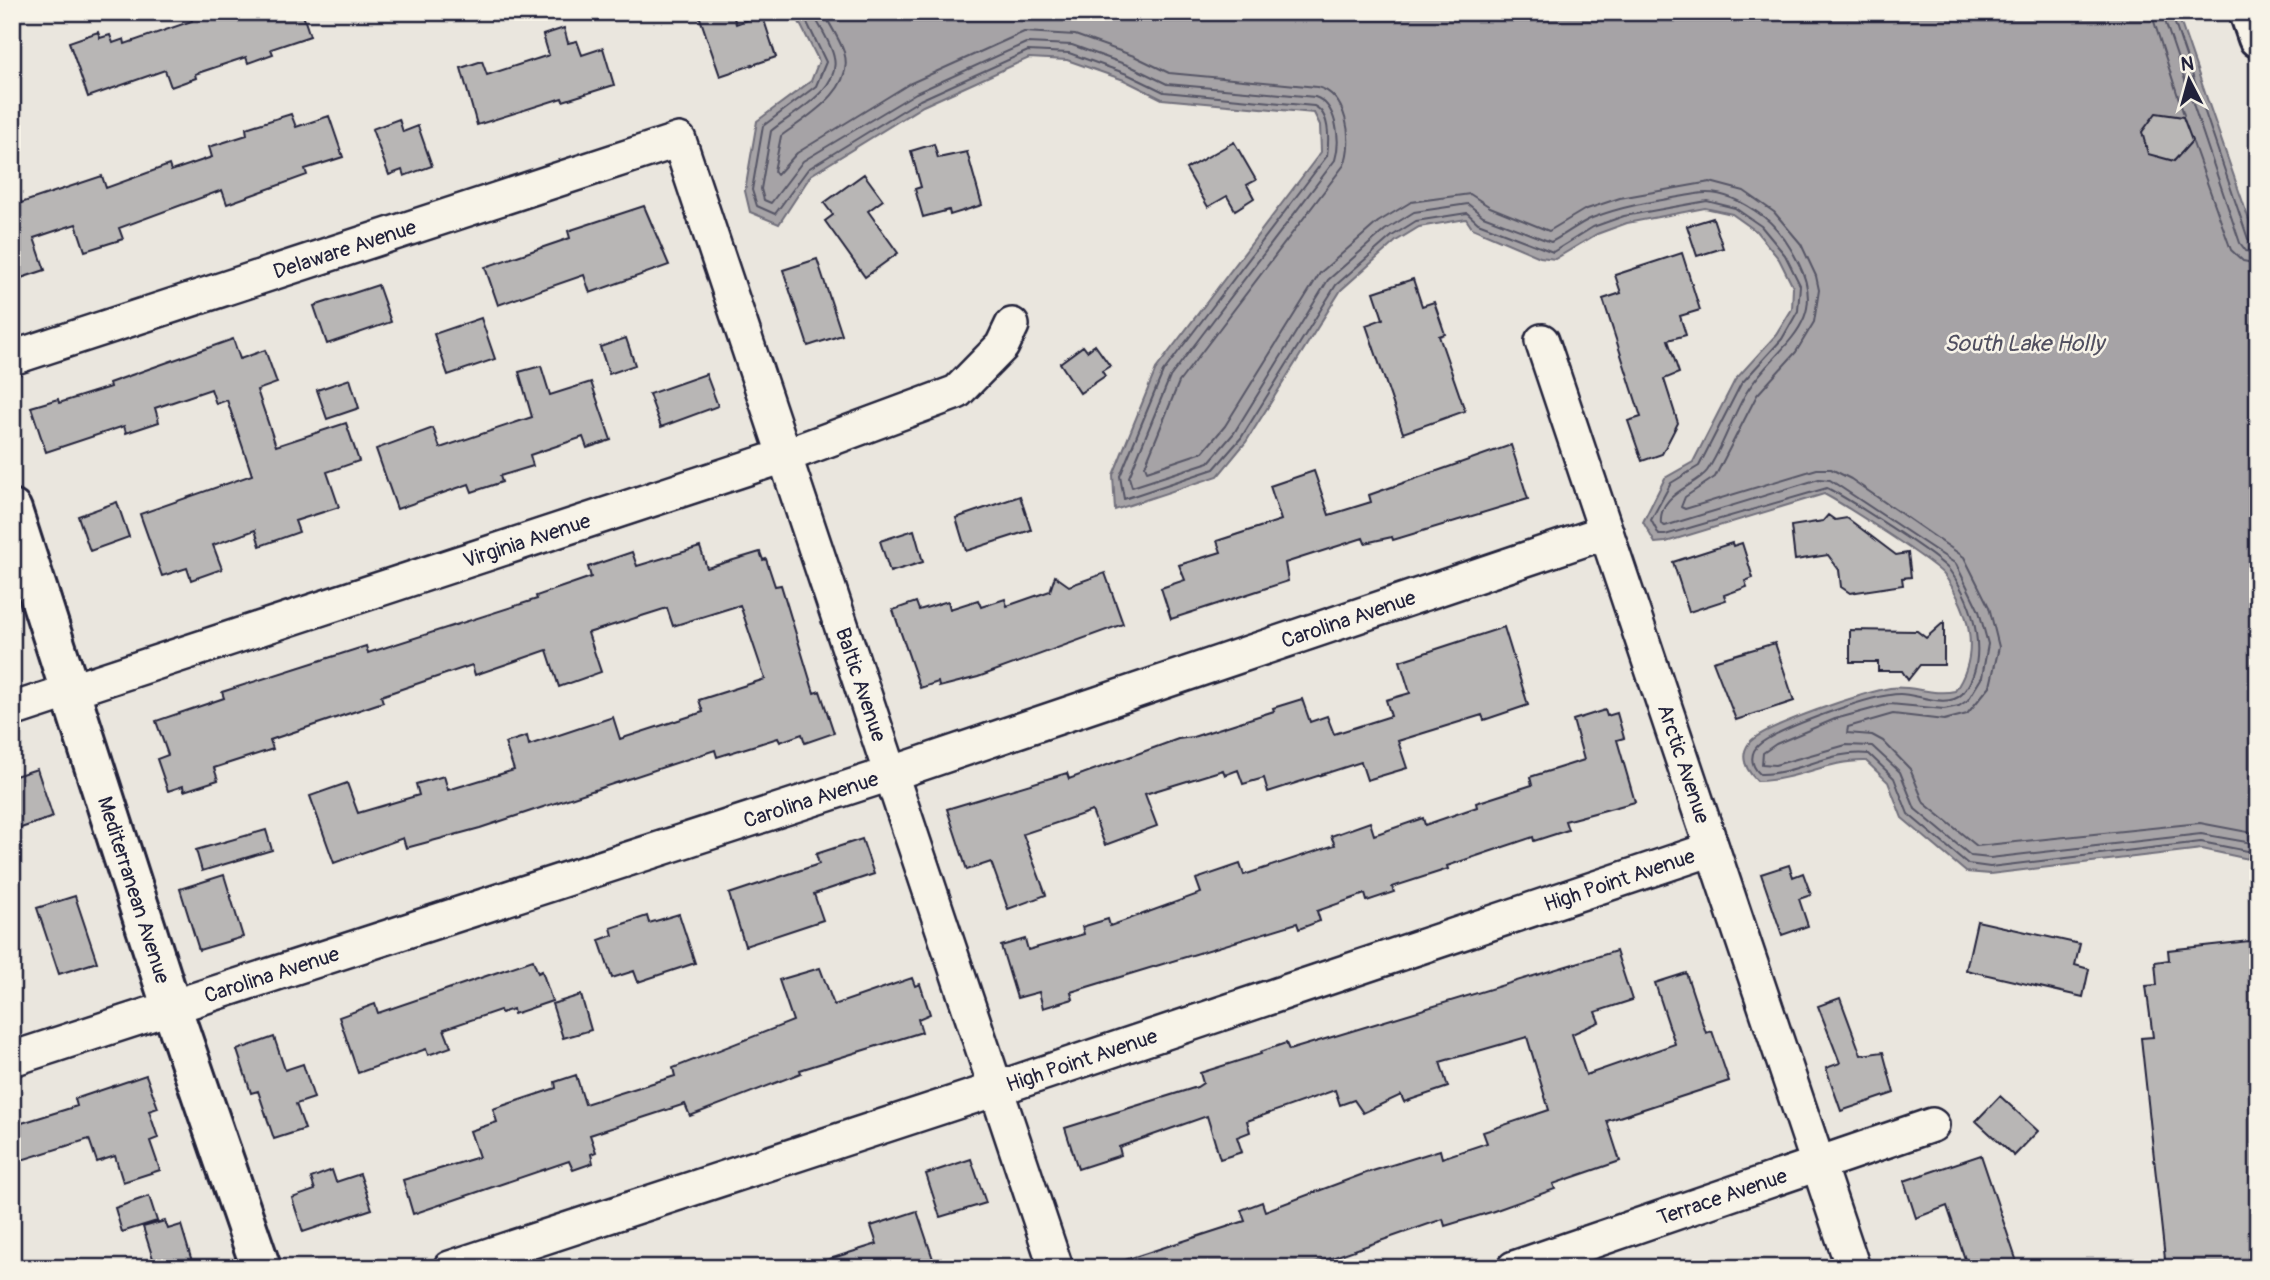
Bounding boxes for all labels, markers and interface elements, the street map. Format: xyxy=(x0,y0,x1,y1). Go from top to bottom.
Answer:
north arrow xyxy=(2154,46,2224,116)
text: N xyxy=(2180,51,2195,77)
street label: Delaware Avenue xyxy=(270,213,420,285)
water label: South Lake Holly xyxy=(1944,329,2107,358)
street label: Virginia Avenue xyxy=(460,507,595,574)
street label: Carolina Avenue xyxy=(1278,584,1420,654)
street label: Baltic Avenue xyxy=(829,624,893,746)
street label: Arctic Avenue xyxy=(1651,701,1717,827)
street label: Carolina Avenue xyxy=(740,765,883,834)
street label: Mediterranean Avenue xyxy=(91,793,177,988)
street label: High Point Avenue xyxy=(1540,842,1699,918)
street label: Carolina Avenue xyxy=(201,940,343,1009)
street label: High Point Avenue xyxy=(1003,1022,1162,1098)
street label: Terrace Avenue xyxy=(1654,1162,1791,1232)

